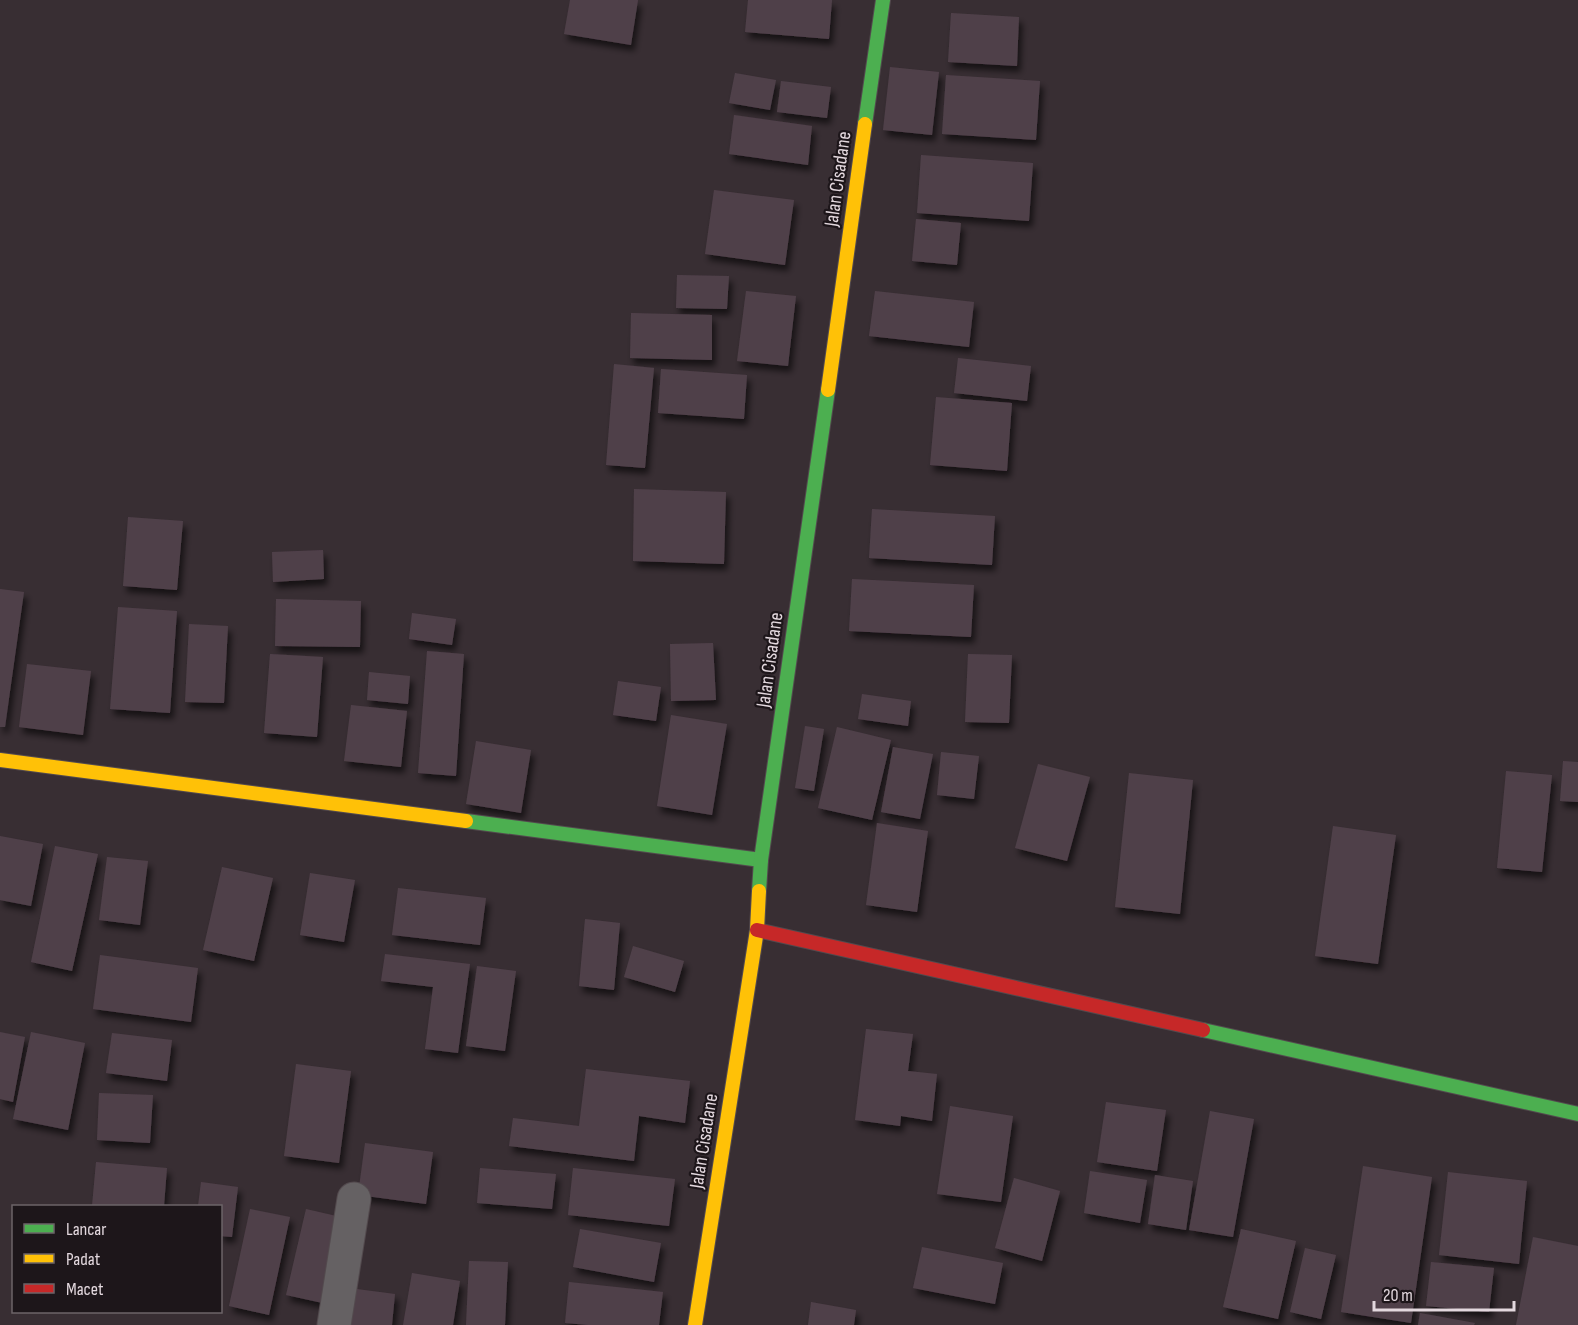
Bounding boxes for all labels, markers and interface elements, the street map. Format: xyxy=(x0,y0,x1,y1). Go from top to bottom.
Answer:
street label: Jalan Cisadane xyxy=(819,130,857,229)
street label: Jalan Cisadane xyxy=(751,611,789,710)
street label: Jalan Cisadane xyxy=(684,1092,723,1191)
legend xyxy=(12,1205,222,1313)
text: Lancar xyxy=(66,1219,106,1240)
text: Padat xyxy=(66,1249,101,1270)
scale bar xyxy=(1374,1274,1514,1312)
text: Macet xyxy=(66,1279,104,1300)
text: 20 m xyxy=(1383,1285,1413,1306)

